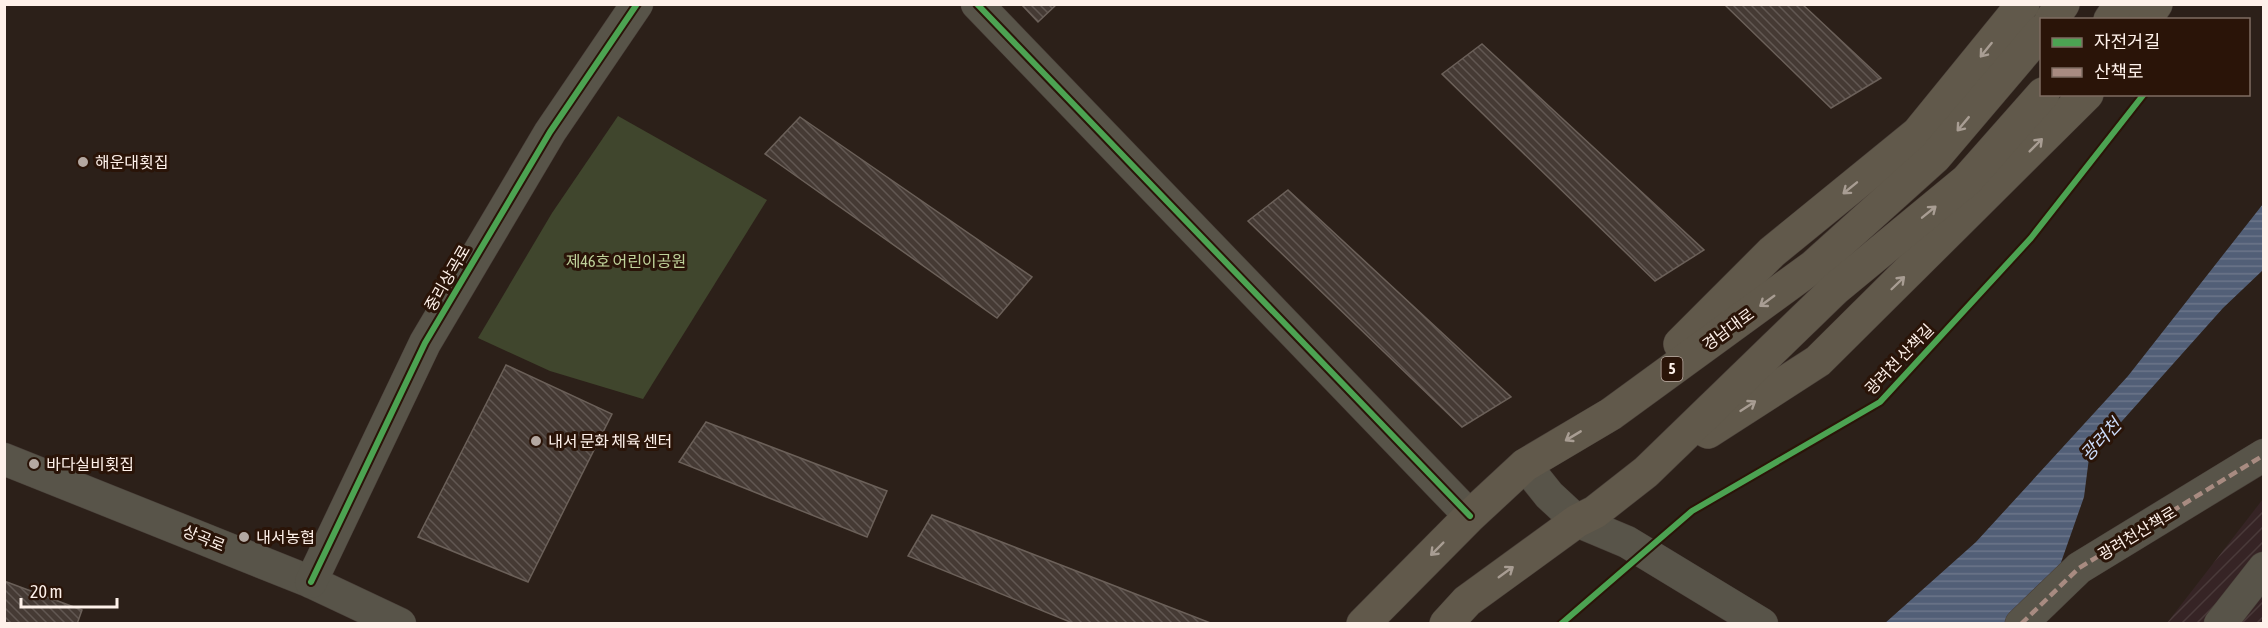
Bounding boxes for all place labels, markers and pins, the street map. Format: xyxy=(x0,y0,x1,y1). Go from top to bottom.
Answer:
place label: 해운대횟집 xyxy=(95,153,169,171)
marker: 해운대횟집 xyxy=(76,155,90,169)
place label: 내서 문화 체육 센터 xyxy=(548,432,672,450)
marker: 내서 문화 체육 센터 xyxy=(529,434,543,448)
place label: 바다실비횟집 xyxy=(46,455,134,473)
marker: 바다실비횟집 xyxy=(27,457,41,471)
place label: 내서농협 xyxy=(256,528,315,546)
marker: 내서농협 xyxy=(237,530,251,544)

